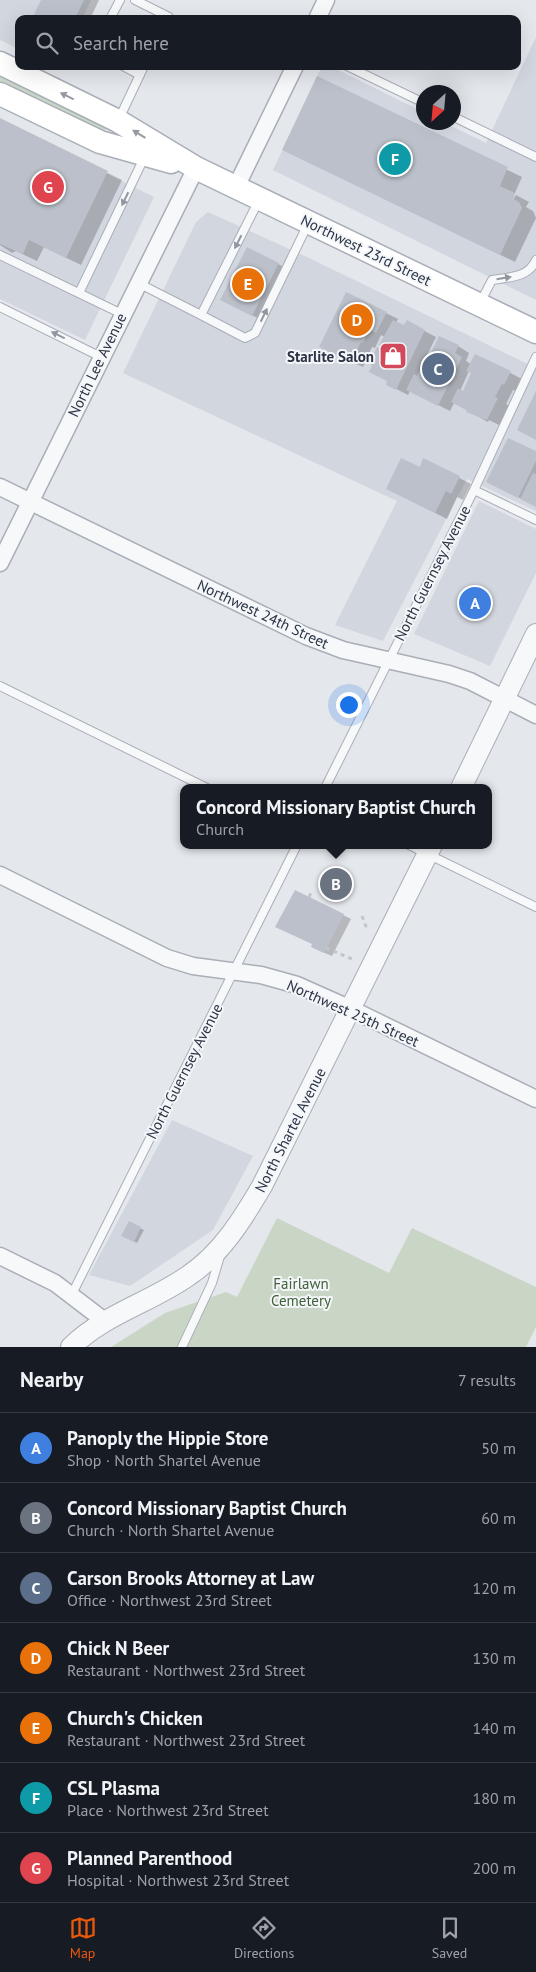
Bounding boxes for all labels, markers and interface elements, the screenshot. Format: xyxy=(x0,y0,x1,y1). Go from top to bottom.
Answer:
search box xyxy=(15,15,521,70)
icon: search xyxy=(33,29,61,57)
text: Search here xyxy=(73,31,169,55)
north arrow xyxy=(416,85,461,130)
one-way arrow xyxy=(60,91,74,99)
one-way arrow xyxy=(133,129,146,138)
pin: F xyxy=(379,140,411,178)
pin: G xyxy=(32,168,64,206)
one-way arrow xyxy=(120,192,128,206)
street label: Northwest 23rd Street xyxy=(298,210,434,290)
one-way arrow xyxy=(234,235,242,249)
pin: E xyxy=(232,265,264,303)
one-way arrow xyxy=(496,274,512,282)
pin: D xyxy=(341,301,373,339)
one-way arrow xyxy=(259,308,268,323)
street label: North Lee Avenue xyxy=(64,310,130,420)
one-way arrow xyxy=(50,331,65,339)
shop icon: Starlite Salon xyxy=(378,341,408,371)
place label: Starlite Salon xyxy=(287,347,374,366)
pin: C xyxy=(422,350,454,388)
street label: North Guernsey Avenue xyxy=(390,502,474,644)
street label: Northwest 24th Street xyxy=(194,575,332,653)
pin: A xyxy=(459,584,491,622)
your location xyxy=(336,692,362,718)
popup xyxy=(180,784,492,849)
text: Concord Missionary Baptist Church xyxy=(196,795,476,819)
text: Church xyxy=(196,819,244,839)
pin: B xyxy=(320,865,352,903)
street label: Northwest 25th Street xyxy=(284,975,422,1051)
street label: North Guernsey Avenue xyxy=(142,1000,226,1142)
street label: North Shartel Avenue xyxy=(250,1064,330,1196)
park label: Fairlawn Cemetery xyxy=(271,1274,331,1310)
text: Nearby xyxy=(20,1366,83,1393)
text: 7 results xyxy=(458,1370,516,1390)
text: Panoply the Hippie Store xyxy=(67,1426,269,1450)
text: A xyxy=(31,1438,41,1458)
text: 50 m xyxy=(481,1438,516,1458)
text: Shop · North Shartel Avenue xyxy=(67,1450,261,1470)
text: Concord Missionary Baptist Church xyxy=(67,1496,347,1520)
text: B xyxy=(31,1508,41,1528)
text: 60 m xyxy=(481,1508,516,1528)
text: Church · North Shartel Avenue xyxy=(67,1520,274,1540)
text: Carson Brooks Attorney at Law xyxy=(67,1566,314,1590)
text: C xyxy=(32,1578,40,1598)
text: 120 m xyxy=(473,1578,516,1598)
text: Office · Northwest 23rd Street xyxy=(67,1590,272,1610)
text: Chick N Beer xyxy=(67,1636,169,1660)
text: D xyxy=(31,1648,41,1668)
text: 130 m xyxy=(473,1648,516,1668)
text: Restaurant · Northwest 23rd Street xyxy=(67,1660,305,1680)
text: Church's Chicken xyxy=(67,1706,203,1730)
text: E xyxy=(32,1718,40,1738)
text: 140 m xyxy=(473,1718,516,1738)
text: Restaurant · Northwest 23rd Street xyxy=(67,1730,305,1750)
text: CSL Plasma xyxy=(67,1776,160,1800)
text: F xyxy=(32,1788,40,1808)
text: 180 m xyxy=(473,1788,516,1808)
text: Place · Northwest 23rd Street xyxy=(67,1800,269,1820)
text: Planned Parenthood xyxy=(67,1846,232,1870)
text: G xyxy=(31,1858,41,1878)
text: 200 m xyxy=(473,1858,516,1878)
text: Hospital · Northwest 23rd Street xyxy=(67,1870,289,1890)
tab: Map xyxy=(69,1914,97,1962)
tab: Directions xyxy=(234,1914,294,1962)
tab: Saved xyxy=(432,1914,467,1962)

